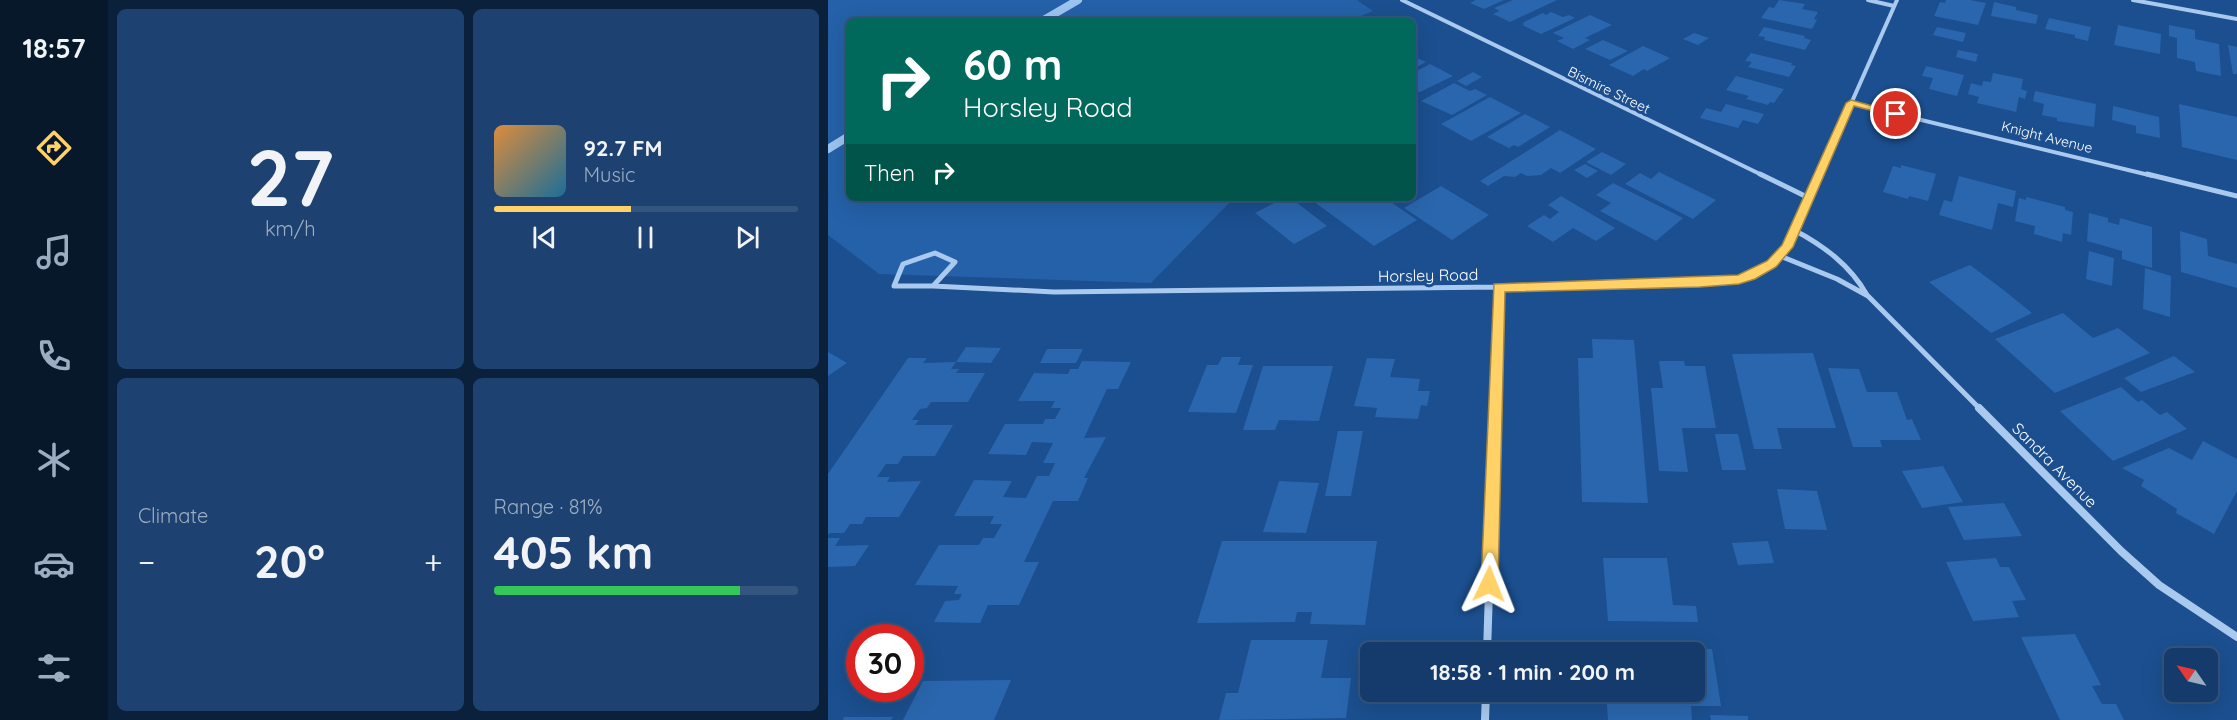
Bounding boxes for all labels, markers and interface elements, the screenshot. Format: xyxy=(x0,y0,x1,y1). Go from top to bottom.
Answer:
text: 18:57 xyxy=(22,31,86,65)
text: 60 m xyxy=(963,38,1063,91)
icon: right xyxy=(864,42,942,120)
street label: Bismire Street xyxy=(1565,62,1653,118)
pin xyxy=(1870,88,1921,139)
text: Horsley Road xyxy=(963,90,1133,124)
icon: arrive xyxy=(1879,97,1912,130)
street label: Knight Avenue xyxy=(1999,117,2095,157)
icon: directions xyxy=(33,127,75,169)
text: 27 xyxy=(247,128,334,226)
text: 92.7 FM xyxy=(584,134,663,162)
icon: right xyxy=(927,156,960,189)
text: Then xyxy=(864,159,915,187)
text: Music xyxy=(584,162,635,187)
text: km/h xyxy=(265,216,316,241)
icon: previous xyxy=(528,221,561,254)
icon: pause xyxy=(629,221,662,254)
icon: next xyxy=(731,221,764,254)
icon: music xyxy=(33,231,75,273)
street label: Horsley Road xyxy=(1378,264,1478,286)
icon: phone xyxy=(33,335,75,377)
street label: Sandra Avenue xyxy=(2008,418,2102,512)
icon: climate xyxy=(33,439,75,481)
text: Range · 81% xyxy=(494,494,603,519)
text: Climate xyxy=(138,503,208,528)
text: 405 km xyxy=(494,524,653,580)
text: 20° xyxy=(254,533,325,589)
text: − xyxy=(138,541,155,582)
text: + xyxy=(424,541,442,582)
icon: car xyxy=(33,543,75,585)
position arrow xyxy=(1457,552,1521,616)
speed limit sign: 30 xyxy=(846,624,924,702)
icon: filters xyxy=(33,647,75,689)
north arrow xyxy=(2164,648,2218,702)
map controls xyxy=(2164,648,2218,702)
text: 18:58 · 1 min · 200 m xyxy=(1430,658,1635,686)

